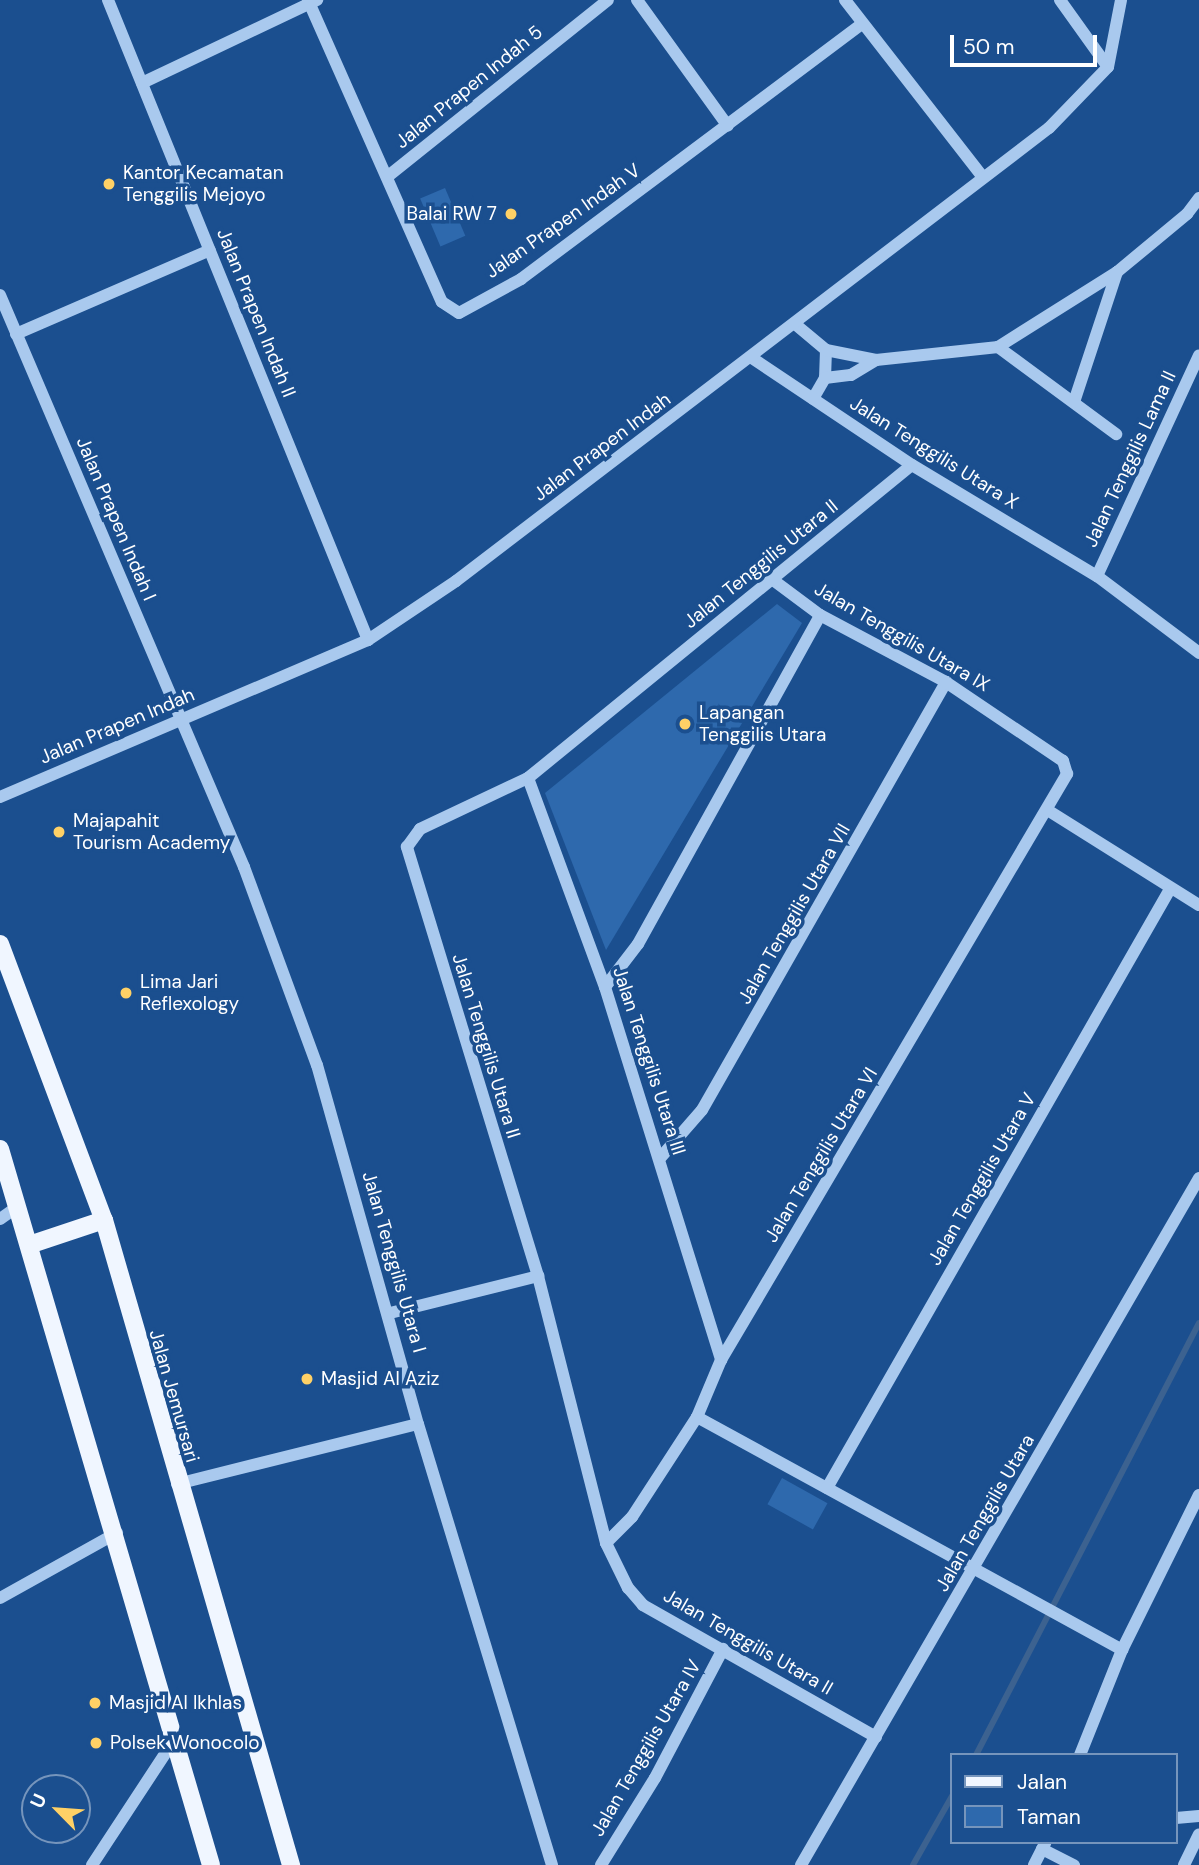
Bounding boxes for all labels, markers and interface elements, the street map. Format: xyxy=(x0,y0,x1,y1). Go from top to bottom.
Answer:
street label: Jalan Prapen Indah 5 xyxy=(391,21,547,153)
scale bar xyxy=(954,21,1101,65)
text: 50 m xyxy=(963,33,1014,61)
street label: Jalan Prapen Indah V xyxy=(481,159,645,283)
place label: Kantor Kecamatan Tenggilis Mejoyo xyxy=(123,162,284,206)
marker: Kantor Kecamatan Tenggilis Mejoyo xyxy=(101,176,117,192)
place label: Balai RW 7 xyxy=(406,203,497,225)
marker: Balai RW 7 xyxy=(503,206,519,222)
street label: Jalan Prapen Indah II xyxy=(212,225,300,401)
street label: Jalan Tenggilis Lama II xyxy=(1079,367,1181,551)
street label: Jalan Prapen Indah xyxy=(529,388,675,506)
street label: Jalan Tenggilis Utara X xyxy=(846,392,1022,514)
street label: Jalan Prapen Indah I xyxy=(71,434,161,604)
street label: Jalan Tenggilis Utara II xyxy=(679,495,843,633)
street label: Jalan Tenggilis Utara IX xyxy=(810,577,994,697)
street label: Jalan Prapen Indah xyxy=(36,683,198,769)
place label: Lapangan Tenggilis Utara xyxy=(699,702,826,746)
marker: Lapangan Tenggilis Utara xyxy=(677,716,693,732)
place label: Majapahit Tourism Academy xyxy=(73,810,230,854)
street label: Jalan Tenggilis Utara VII xyxy=(733,820,855,1008)
marker: Majapahit Tourism Academy xyxy=(51,824,67,840)
street label: Jalan Tenggilis Utara II xyxy=(447,951,525,1141)
street label: Jalan Tenggilis Utara III xyxy=(608,964,690,1158)
place label: Lima Jari Reflexology xyxy=(140,971,239,1015)
marker: Lima Jari Reflexology xyxy=(118,985,134,1001)
street label: Jalan Tenggilis Utara VI xyxy=(760,1063,882,1247)
street label: Jalan Tenggilis Utara V xyxy=(923,1089,1041,1269)
street label: Jalan Tenggilis Utara I xyxy=(357,1169,431,1355)
street label: Jalan Jemursari xyxy=(144,1327,204,1465)
place label: Masjid Al Aziz xyxy=(321,1368,439,1390)
marker: Masjid Al Aziz xyxy=(299,1371,315,1387)
street label: Jalan Tenggilis Utara xyxy=(931,1430,1039,1596)
street label: Jalan Tenggilis Utara II xyxy=(659,1584,837,1700)
street label: Jalan Tenggilis Utara IV xyxy=(586,1656,706,1840)
place label: Masjid Al Ikhlas xyxy=(109,1692,242,1714)
marker: Masjid Al Ikhlas xyxy=(87,1695,103,1711)
place label: Polsek Wonocolo xyxy=(110,1732,259,1754)
marker: Polsek Wonocolo xyxy=(88,1735,104,1751)
legend xyxy=(950,1753,1178,1844)
text: Jalan xyxy=(1017,1768,1067,1796)
north arrow xyxy=(21,1774,91,1844)
text: U xyxy=(24,1790,52,1812)
text: Taman xyxy=(1017,1803,1081,1831)

